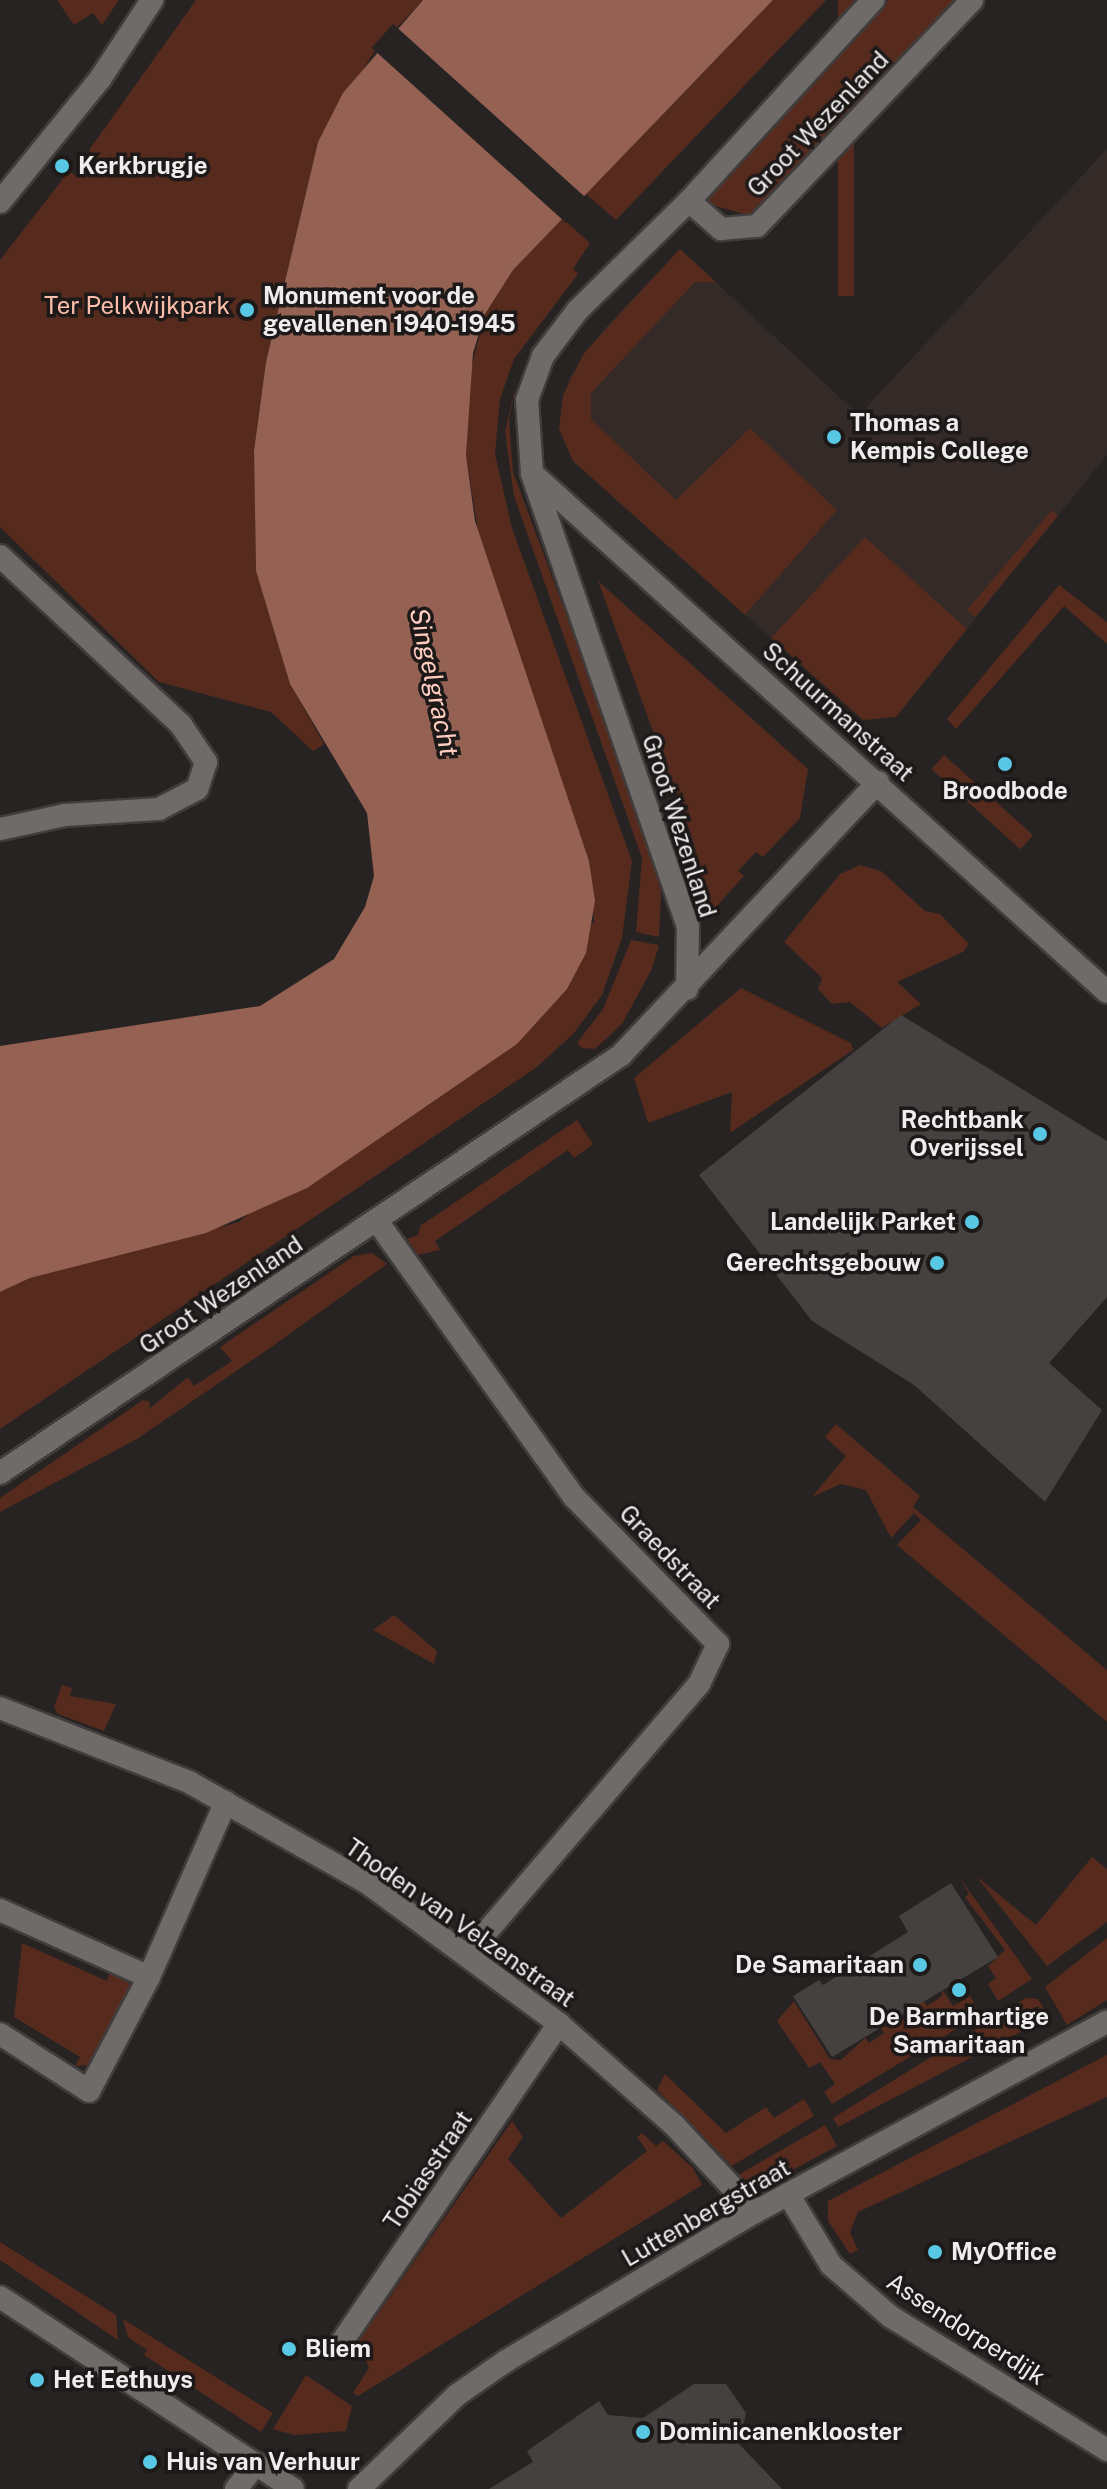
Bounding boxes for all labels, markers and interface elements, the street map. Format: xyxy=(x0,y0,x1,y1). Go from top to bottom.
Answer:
street label: Groot Wezenland xyxy=(741,45,895,203)
place label: Kerkbrugje xyxy=(78,152,208,180)
marker: Kerkbrugje xyxy=(53,157,71,175)
place label: Monument voor de gevallenen 1940-1945 xyxy=(263,282,516,338)
park label: Ter Pelkwijkpark xyxy=(44,292,230,320)
marker: Monument voor de gevallenen 1940-1945 xyxy=(238,301,256,319)
place label: Thomas a Kempis College xyxy=(850,409,1029,465)
marker: Thomas a Kempis College xyxy=(825,428,843,446)
water label: Singelgracht xyxy=(403,605,465,759)
street label: Schuurmanstraat xyxy=(757,637,919,787)
street label: Groot Wezenland xyxy=(636,731,722,921)
marker: Broodbode xyxy=(996,755,1014,773)
place label: Broodbode xyxy=(942,777,1068,805)
place label: Rechtbank Overijssel xyxy=(901,1106,1024,1162)
marker: Rechtbank Overijssel xyxy=(1031,1125,1049,1143)
place label: Landelijk Parket xyxy=(770,1208,956,1236)
marker: Landelijk Parket xyxy=(963,1213,981,1231)
street label: Groot Wezenland xyxy=(134,1230,308,1360)
place label: Gerechtsgebouw xyxy=(726,1249,921,1277)
marker: Gerechtsgebouw xyxy=(928,1254,946,1272)
street label: Graedstraat xyxy=(613,1499,727,1615)
street label: Thoden van Velzenstraat xyxy=(339,1833,581,2013)
place label: De Samaritaan xyxy=(735,1951,904,1979)
marker: De Samaritaan xyxy=(911,1956,929,1974)
marker: De Barmhartige Samaritaan xyxy=(950,1981,968,1999)
place label: De Barmhartige Samaritaan xyxy=(869,2003,1049,2059)
street label: Tobiasstraat xyxy=(378,2105,478,2235)
street label: Luttenbergstraat xyxy=(617,2153,795,2273)
place label: MyOffice xyxy=(951,2238,1057,2266)
marker: MyOffice xyxy=(926,2243,944,2261)
street label: Assendorperdijk xyxy=(881,2267,1051,2391)
place label: Bliem xyxy=(305,2335,371,2363)
marker: Bliem xyxy=(280,2340,298,2358)
place label: Het Eethuys xyxy=(53,2366,193,2394)
marker: Het Eethuys xyxy=(28,2371,46,2389)
place label: Dominicanenklooster xyxy=(659,2418,902,2446)
marker: Dominicanenklooster xyxy=(634,2423,652,2441)
place label: Huis van Verhuur xyxy=(166,2448,361,2476)
marker: Huis van Verhuur xyxy=(141,2453,159,2471)

